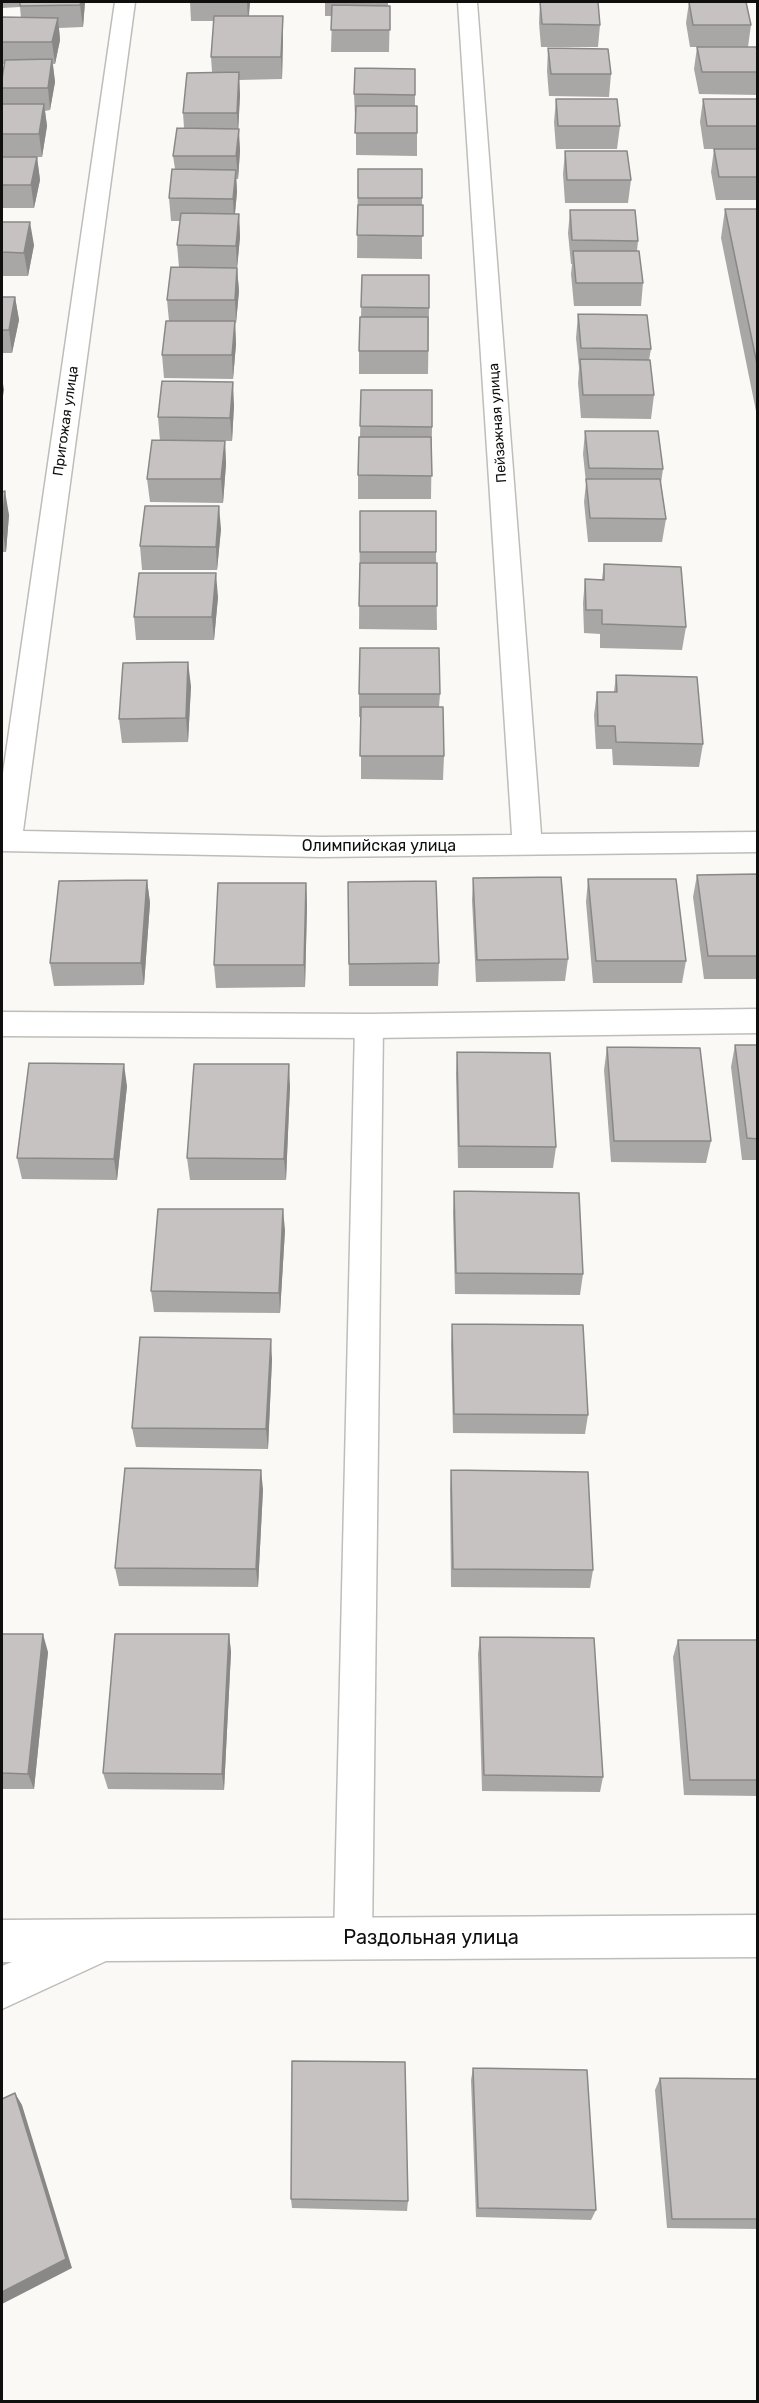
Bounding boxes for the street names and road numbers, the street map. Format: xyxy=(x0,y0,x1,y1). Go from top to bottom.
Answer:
street label: Пейзажная улица xyxy=(485,363,511,483)
street label: Пригожая улица xyxy=(50,365,82,477)
street label: Олимпийская улица xyxy=(302,836,456,856)
street label: Раздольная улица xyxy=(343,1926,519,1950)

